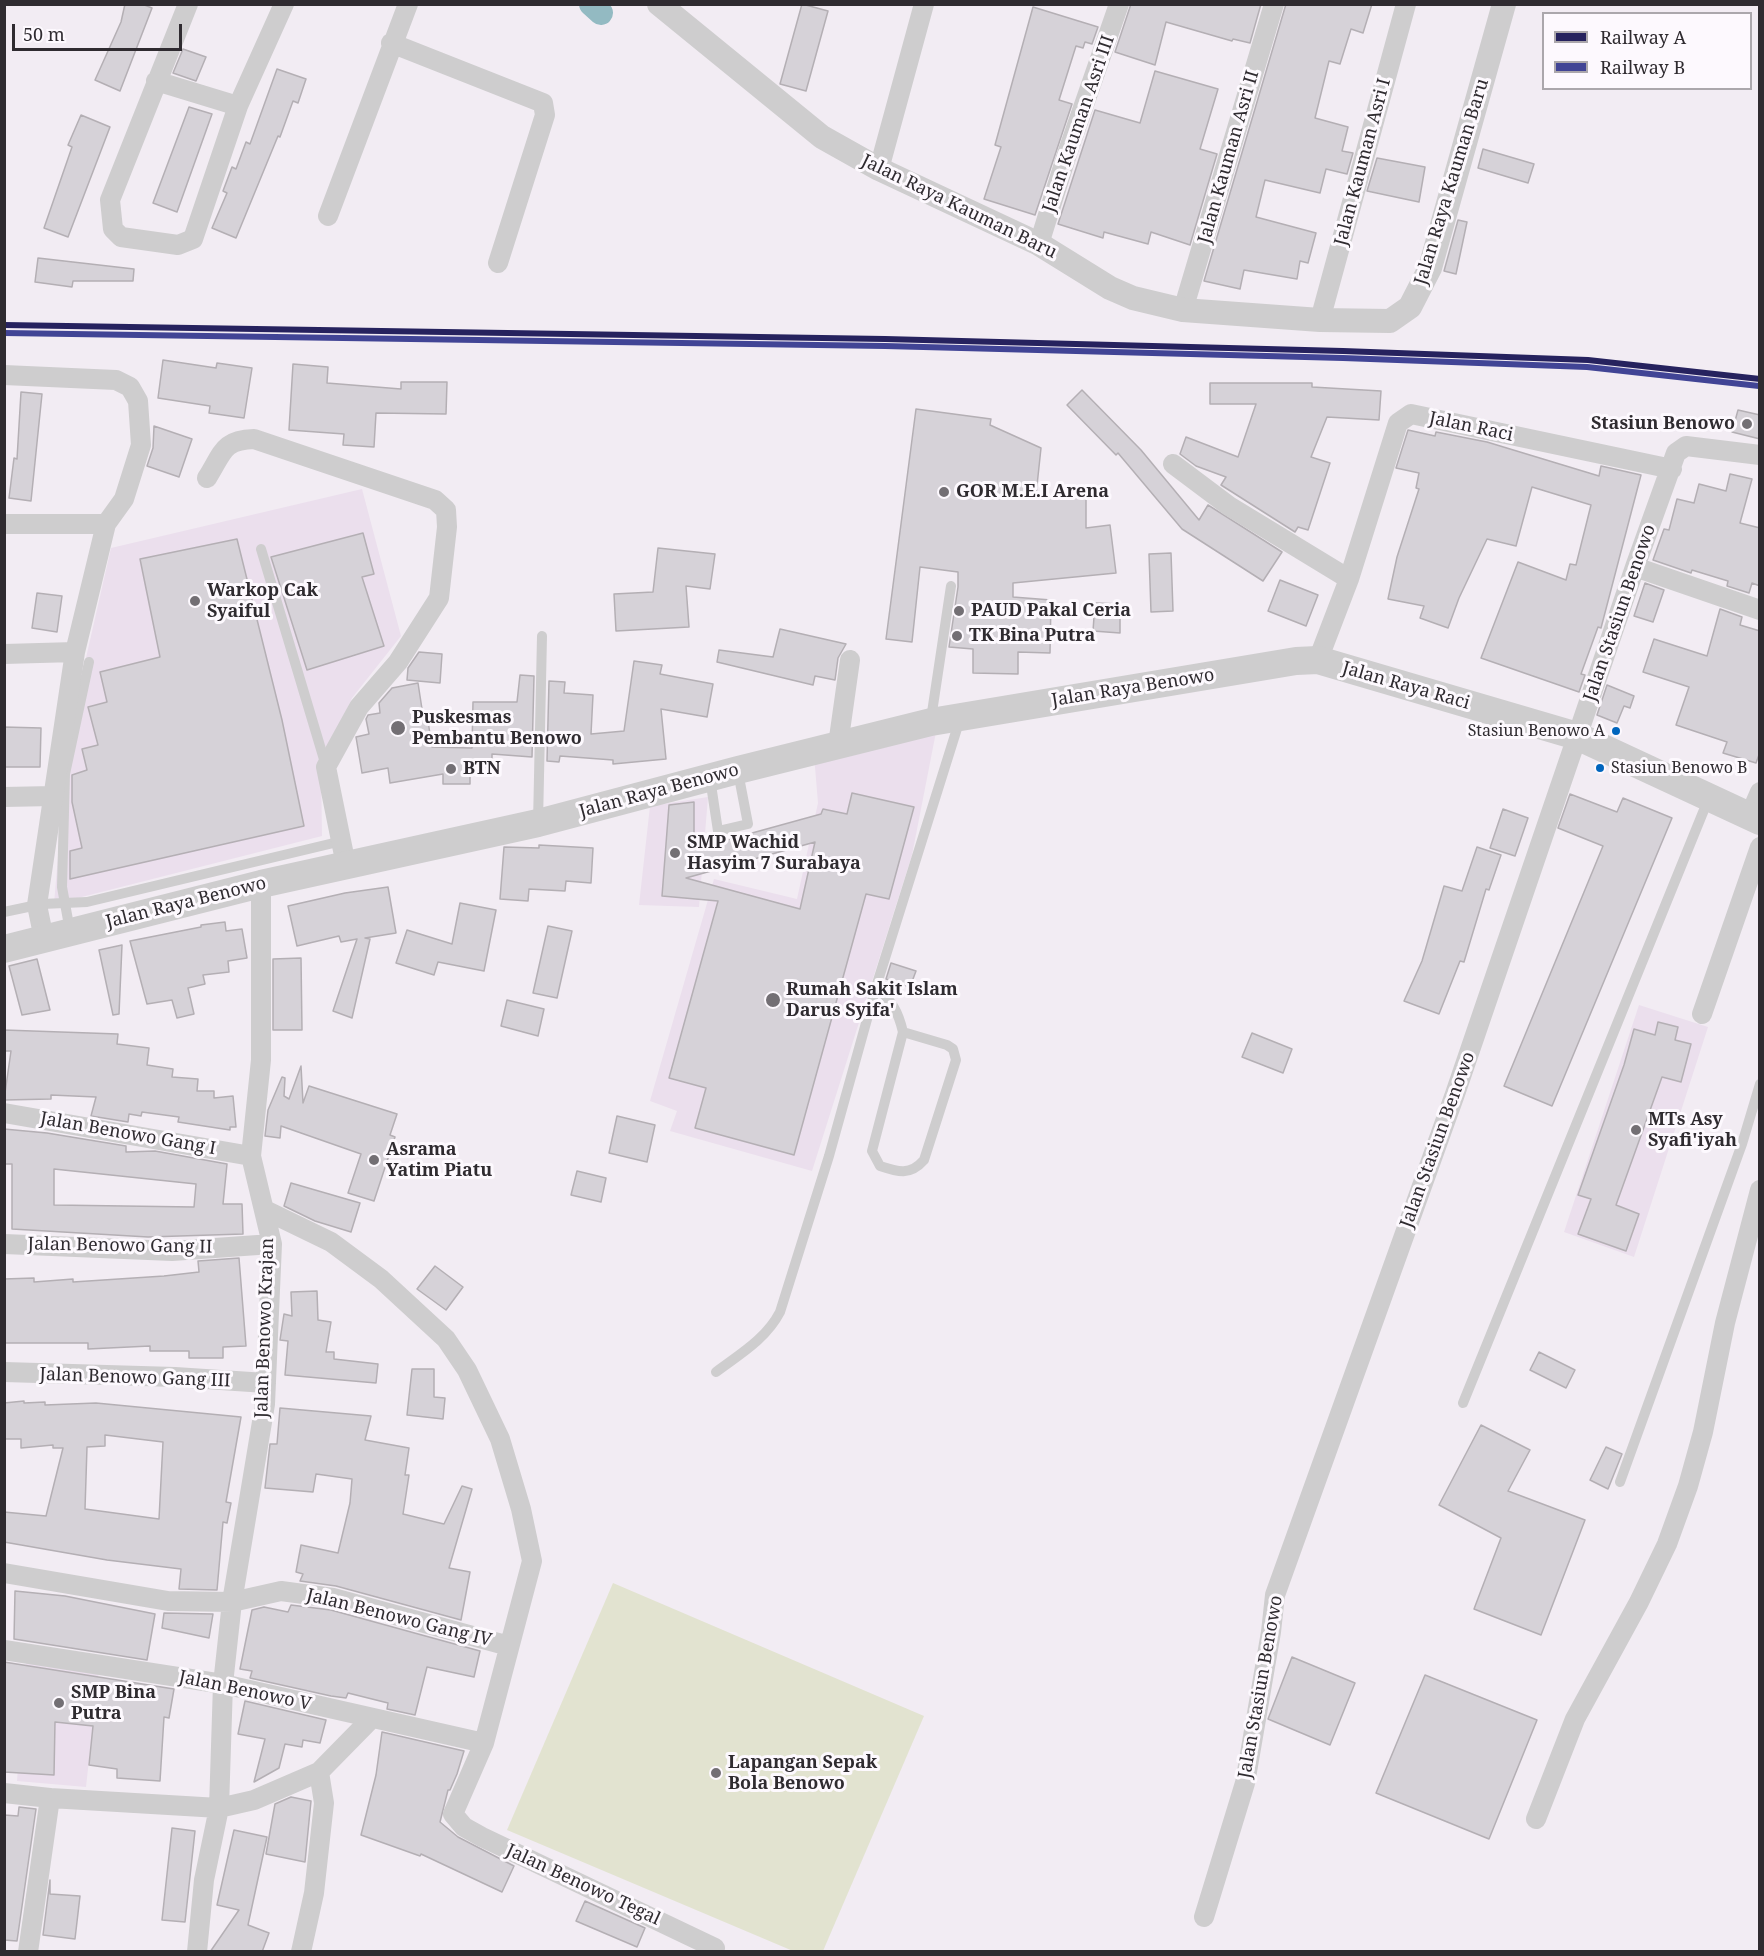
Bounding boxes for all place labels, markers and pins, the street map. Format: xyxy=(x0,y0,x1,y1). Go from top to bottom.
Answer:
place label: Stasiun Benowo xyxy=(1591,413,1735,435)
marker: Stasiun Benowo xyxy=(1740,417,1754,431)
place label: GOR M.E.I Arena xyxy=(956,481,1109,503)
marker: GOR M.E.I Arena xyxy=(937,485,951,499)
place label: Warkop Cak Syaiful xyxy=(207,580,318,622)
marker: Warkop Cak Syaiful xyxy=(188,594,202,608)
place label: PAUD Pakal Ceria xyxy=(971,600,1131,622)
marker: PAUD Pakal Ceria xyxy=(952,604,966,618)
place label: TK Bina Putra xyxy=(969,625,1095,647)
marker: TK Bina Putra xyxy=(950,629,964,643)
place label: Puskesmas Pembantu Benowo xyxy=(412,707,582,750)
marker: Puskesmas Pembantu Benowo xyxy=(389,719,407,737)
place label: Stasiun Benowo A xyxy=(1468,721,1605,741)
marker: Stasiun Benowo A xyxy=(1610,725,1622,737)
place label: BTN xyxy=(463,758,501,780)
place label: Stasiun Benowo B xyxy=(1611,758,1748,778)
marker: BTN xyxy=(444,762,458,776)
marker: Stasiun Benowo B xyxy=(1594,762,1606,774)
place label: SMP Wachid Hasyim 7 Surabaya xyxy=(687,832,861,874)
marker: SMP Wachid Hasyim 7 Surabaya xyxy=(668,846,682,860)
place label: Rumah Sakit Islam Darus Syifa' xyxy=(786,979,958,1022)
marker: Rumah Sakit Islam Darus Syifa' xyxy=(764,991,782,1009)
place label: MTs Asy Syafi'iyah xyxy=(1648,1109,1737,1152)
marker: MTs Asy Syafi'iyah xyxy=(1629,1123,1643,1137)
place label: Asrama Yatim Piatu xyxy=(386,1139,492,1182)
marker: Asrama Yatim Piatu xyxy=(367,1153,381,1167)
place label: SMP Bina Putra xyxy=(71,1682,156,1724)
marker: SMP Bina Putra xyxy=(52,1696,66,1710)
place label: Lapangan Sepak Bola Benowo xyxy=(728,1752,877,1794)
marker: Lapangan Sepak Bola Benowo xyxy=(709,1766,723,1780)

